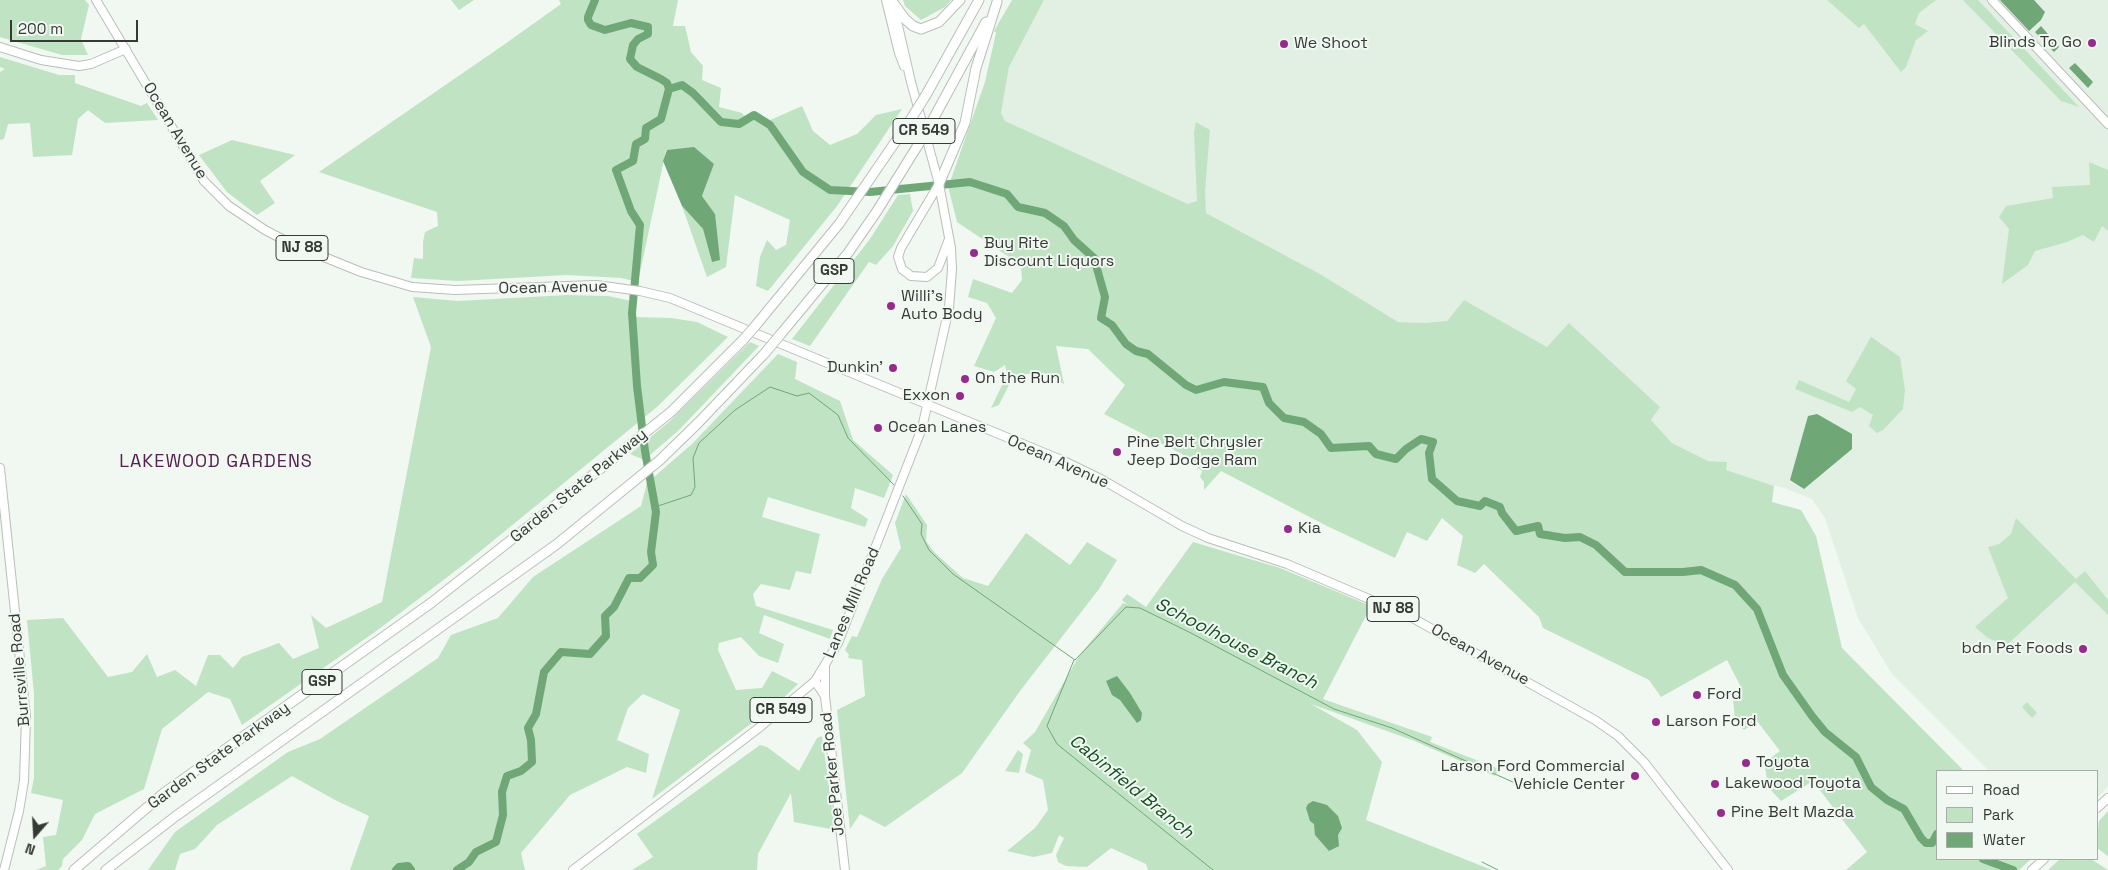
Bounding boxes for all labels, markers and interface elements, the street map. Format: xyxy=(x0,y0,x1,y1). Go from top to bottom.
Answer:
scale bar xyxy=(12,10,140,42)
text: 200 m xyxy=(18,19,63,38)
place label: Blinds To Go xyxy=(1989,33,2082,53)
place label: We Shoot xyxy=(1294,34,1368,54)
marker: Blinds To Go xyxy=(2086,37,2098,49)
marker: We Shoot xyxy=(1278,38,1290,50)
street label: Ocean Avenue xyxy=(139,79,211,183)
road number: CR 549 xyxy=(893,118,955,144)
place label: Buy Rite Discount Liquors xyxy=(984,234,1114,272)
road number: NJ 88 xyxy=(276,236,328,260)
marker: Buy Rite Discount Liquors xyxy=(968,247,980,259)
road number: GSP xyxy=(814,258,854,284)
street label: Ocean Avenue xyxy=(498,277,608,299)
place label: Willi's Auto Body xyxy=(901,287,983,325)
marker: Willi's Auto Body xyxy=(885,300,897,312)
place label: Dunkin' xyxy=(827,358,883,378)
marker: Dunkin' xyxy=(887,362,899,374)
place label: On the Run xyxy=(975,369,1060,389)
marker: On the Run xyxy=(959,373,971,385)
place label: Exxon xyxy=(903,386,950,406)
marker: Exxon xyxy=(954,390,966,402)
place label: Ocean Lanes xyxy=(888,418,987,438)
marker: Ocean Lanes xyxy=(872,422,884,434)
street label: Garden State Parkway xyxy=(507,425,651,547)
street label: Ocean Avenue xyxy=(1004,431,1112,493)
place label: Pine Belt Chrysler Jeep Dodge Ram xyxy=(1127,433,1263,471)
marker: Pine Belt Chrysler Jeep Dodge Ram xyxy=(1111,446,1123,458)
district label: LAKEWOOD GARDENS xyxy=(117,451,315,473)
place label: Kia xyxy=(1298,519,1321,539)
marker: Kia xyxy=(1282,523,1294,535)
street label: Lanes Mill Road xyxy=(820,545,884,661)
water label: Schoolhouse Branch xyxy=(1151,594,1321,694)
road number: NJ 88 xyxy=(1367,596,1419,622)
street label: Burrsville Road xyxy=(5,613,35,727)
street label: Ocean Avenue xyxy=(1428,620,1532,690)
place label: bdn Pet Foods xyxy=(1961,639,2073,659)
marker: bdn Pet Foods xyxy=(2077,643,2089,655)
road number: GSP xyxy=(302,670,342,694)
place label: Ford xyxy=(1707,685,1741,705)
marker: Ford xyxy=(1691,689,1703,701)
street label: Garden State Parkway xyxy=(144,698,294,814)
road number: CR 549 xyxy=(750,698,812,722)
street label: Joe Parker Road xyxy=(817,711,849,837)
place label: Larson Ford xyxy=(1666,712,1757,732)
marker: Larson Ford xyxy=(1650,716,1662,728)
water label: Cabinfield Branch xyxy=(1065,730,1197,844)
place label: Toyota xyxy=(1756,753,1810,773)
place label: Larson Ford Commercial Vehicle Center xyxy=(1441,757,1625,795)
marker: Toyota xyxy=(1740,757,1752,769)
marker: Larson Ford Commercial Vehicle Center xyxy=(1629,770,1641,782)
legend xyxy=(1936,770,2098,860)
place label: Lakewood Toyota xyxy=(1725,774,1861,794)
marker: Lakewood Toyota xyxy=(1709,778,1721,790)
text: Road xyxy=(1983,780,2020,799)
place label: Pine Belt Mazda xyxy=(1731,803,1854,823)
text: Park xyxy=(1983,805,2014,824)
marker: Pine Belt Mazda xyxy=(1715,807,1727,819)
north arrow xyxy=(10,810,60,860)
text: Water xyxy=(1983,830,2025,849)
text: N xyxy=(23,839,37,859)

